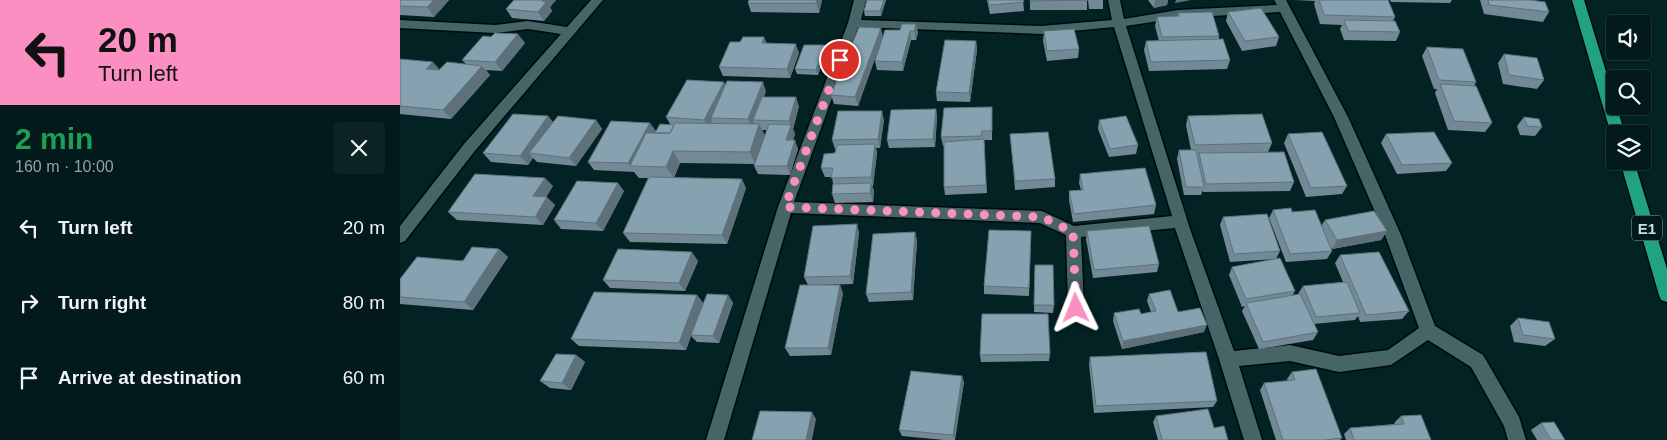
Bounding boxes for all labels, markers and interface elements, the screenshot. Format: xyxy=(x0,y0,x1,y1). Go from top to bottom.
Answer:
map controls xyxy=(1606,15,1651,170)
button: sound xyxy=(1606,15,1651,60)
icon: left xyxy=(15,20,80,85)
text: 20 m xyxy=(98,20,178,59)
pin xyxy=(819,39,861,81)
icon: arrive xyxy=(826,46,854,74)
text: Turn left xyxy=(98,61,178,86)
button: search xyxy=(1606,70,1651,115)
text: 2 min xyxy=(15,122,93,155)
button: close xyxy=(333,122,385,174)
button: layers xyxy=(1606,125,1651,170)
text: 160 m · 10:00 xyxy=(15,158,114,175)
icon: left xyxy=(15,214,43,242)
road number: E1 xyxy=(1632,216,1662,240)
text: Turn left xyxy=(58,217,133,238)
text: 20 m xyxy=(343,217,385,238)
position arrow xyxy=(1049,281,1101,333)
icon: right xyxy=(15,289,43,317)
text: Turn right xyxy=(58,292,146,313)
text: 80 m xyxy=(343,292,385,313)
icon: arrive xyxy=(15,364,43,392)
text: Arrive at destination xyxy=(58,367,242,388)
text: 60 m xyxy=(343,367,385,388)

